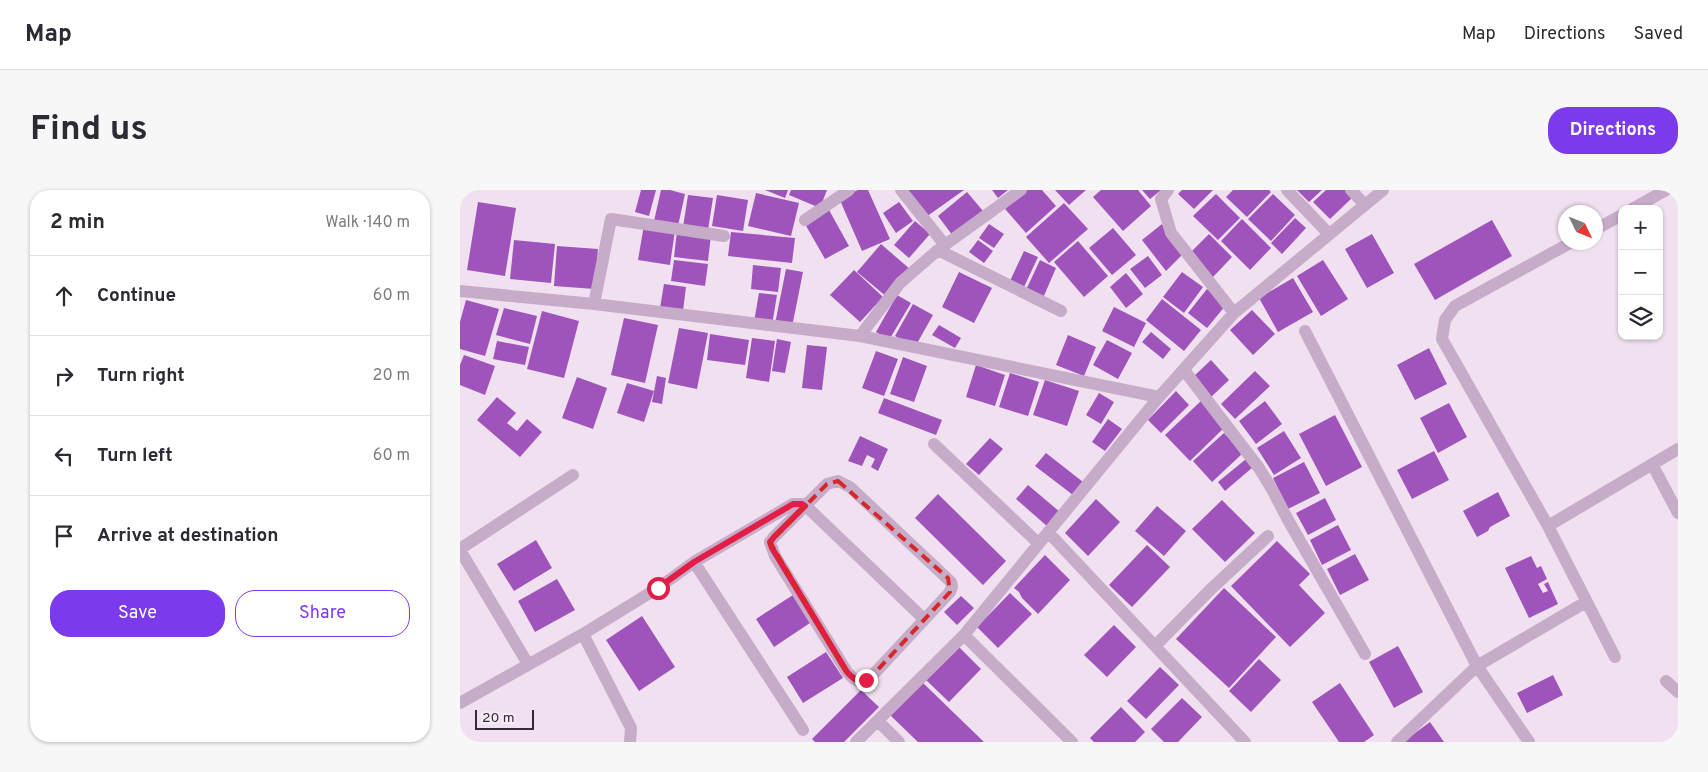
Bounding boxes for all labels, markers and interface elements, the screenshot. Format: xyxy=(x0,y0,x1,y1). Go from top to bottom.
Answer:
text: Map xyxy=(25,20,72,50)
text: Map xyxy=(1462,23,1496,46)
text: Directions xyxy=(1524,23,1606,46)
text: Saved xyxy=(1634,23,1683,46)
button: Directions xyxy=(1548,107,1678,154)
text: Find us xyxy=(30,108,148,152)
north arrow xyxy=(1558,205,1603,250)
map controls xyxy=(1618,205,1663,340)
button: + xyxy=(1618,205,1663,250)
text: 2 min xyxy=(50,209,105,236)
text: Walk · 140 m xyxy=(325,213,410,233)
button: − xyxy=(1618,250,1663,295)
icon: ahead xyxy=(50,282,78,310)
text: Continue xyxy=(97,284,176,308)
text: 60 m xyxy=(373,286,410,306)
button: layers xyxy=(1618,295,1663,340)
icon: right xyxy=(50,362,78,390)
text: Turn right xyxy=(97,364,185,388)
text: 20 m xyxy=(373,366,410,386)
icon: left xyxy=(50,442,78,470)
text: Turn left xyxy=(97,444,173,468)
text: 60 m xyxy=(373,446,410,466)
icon: arrive xyxy=(50,522,78,550)
text: Arrive at destination xyxy=(97,524,278,548)
route start xyxy=(647,577,670,600)
button: Save xyxy=(50,590,225,637)
button: Share xyxy=(235,590,410,637)
route end xyxy=(855,669,878,692)
scale bar xyxy=(475,707,534,730)
text: 20 m xyxy=(482,710,515,727)

